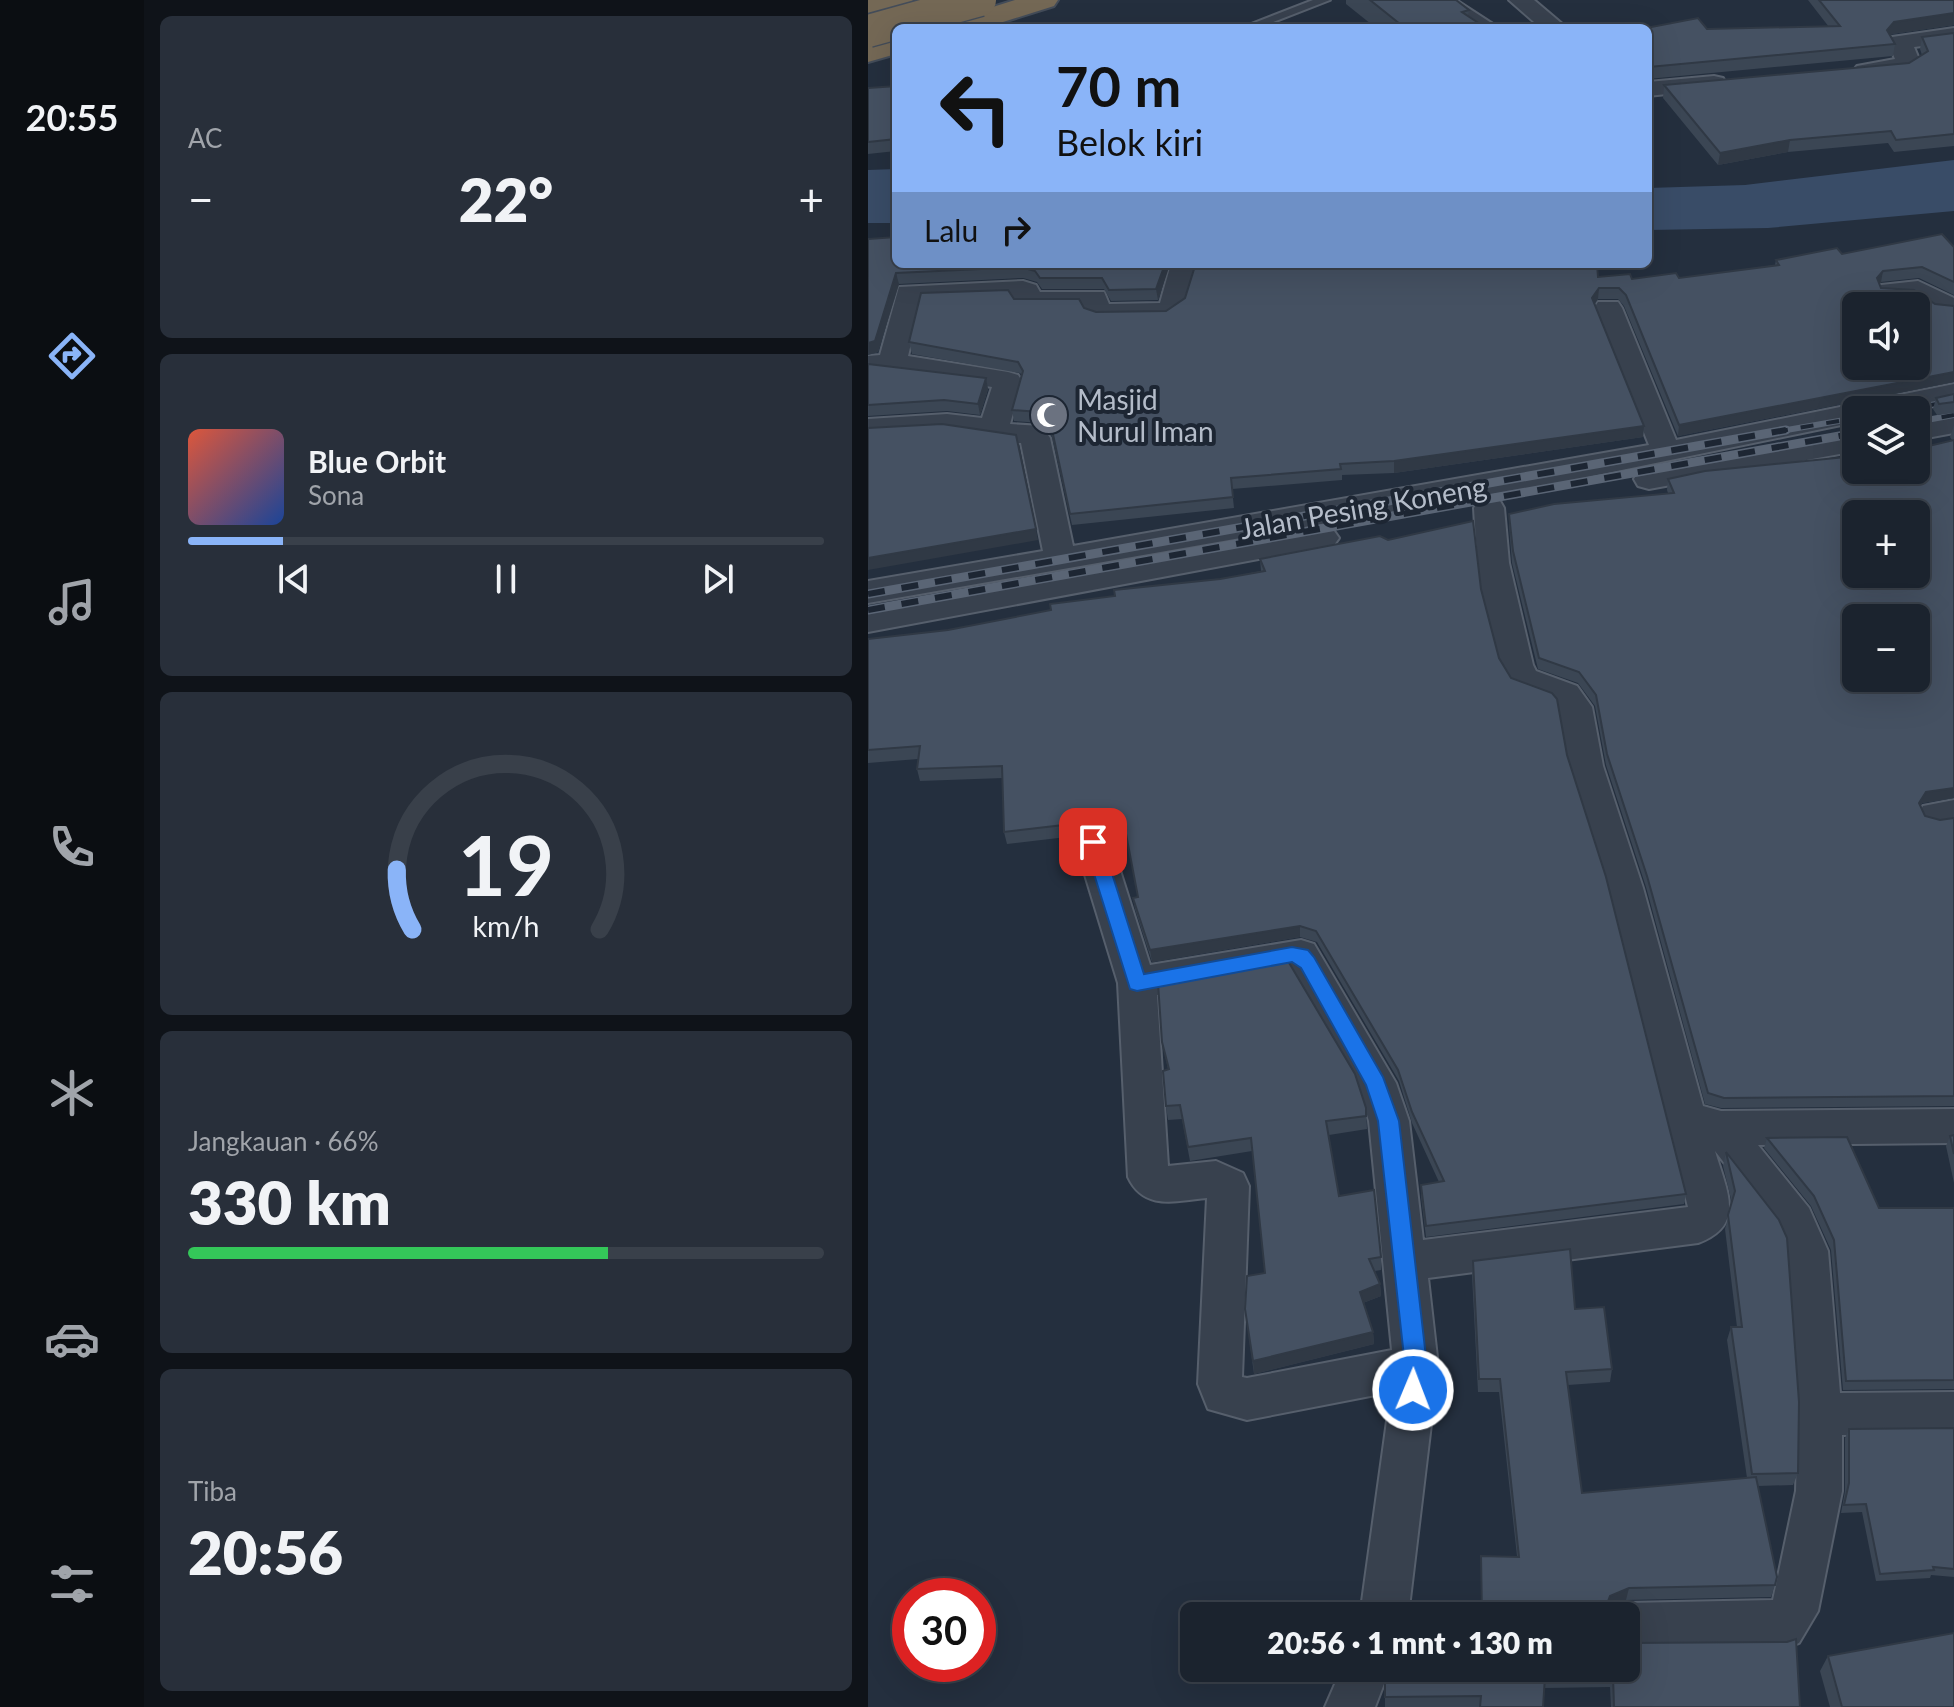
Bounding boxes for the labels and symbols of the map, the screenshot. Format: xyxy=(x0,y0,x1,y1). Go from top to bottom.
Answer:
place label: Masjid Nurul Iman xyxy=(1077,382,1214,448)
mosque icon: Masjid Nurul Iman xyxy=(1028,394,1070,436)
street label: Jalan Pesing Koneng xyxy=(1237,469,1489,545)
pin xyxy=(1059,808,1127,876)
position arrow xyxy=(1371,1348,1455,1432)
speed limit sign: 30 xyxy=(892,1578,996,1682)

